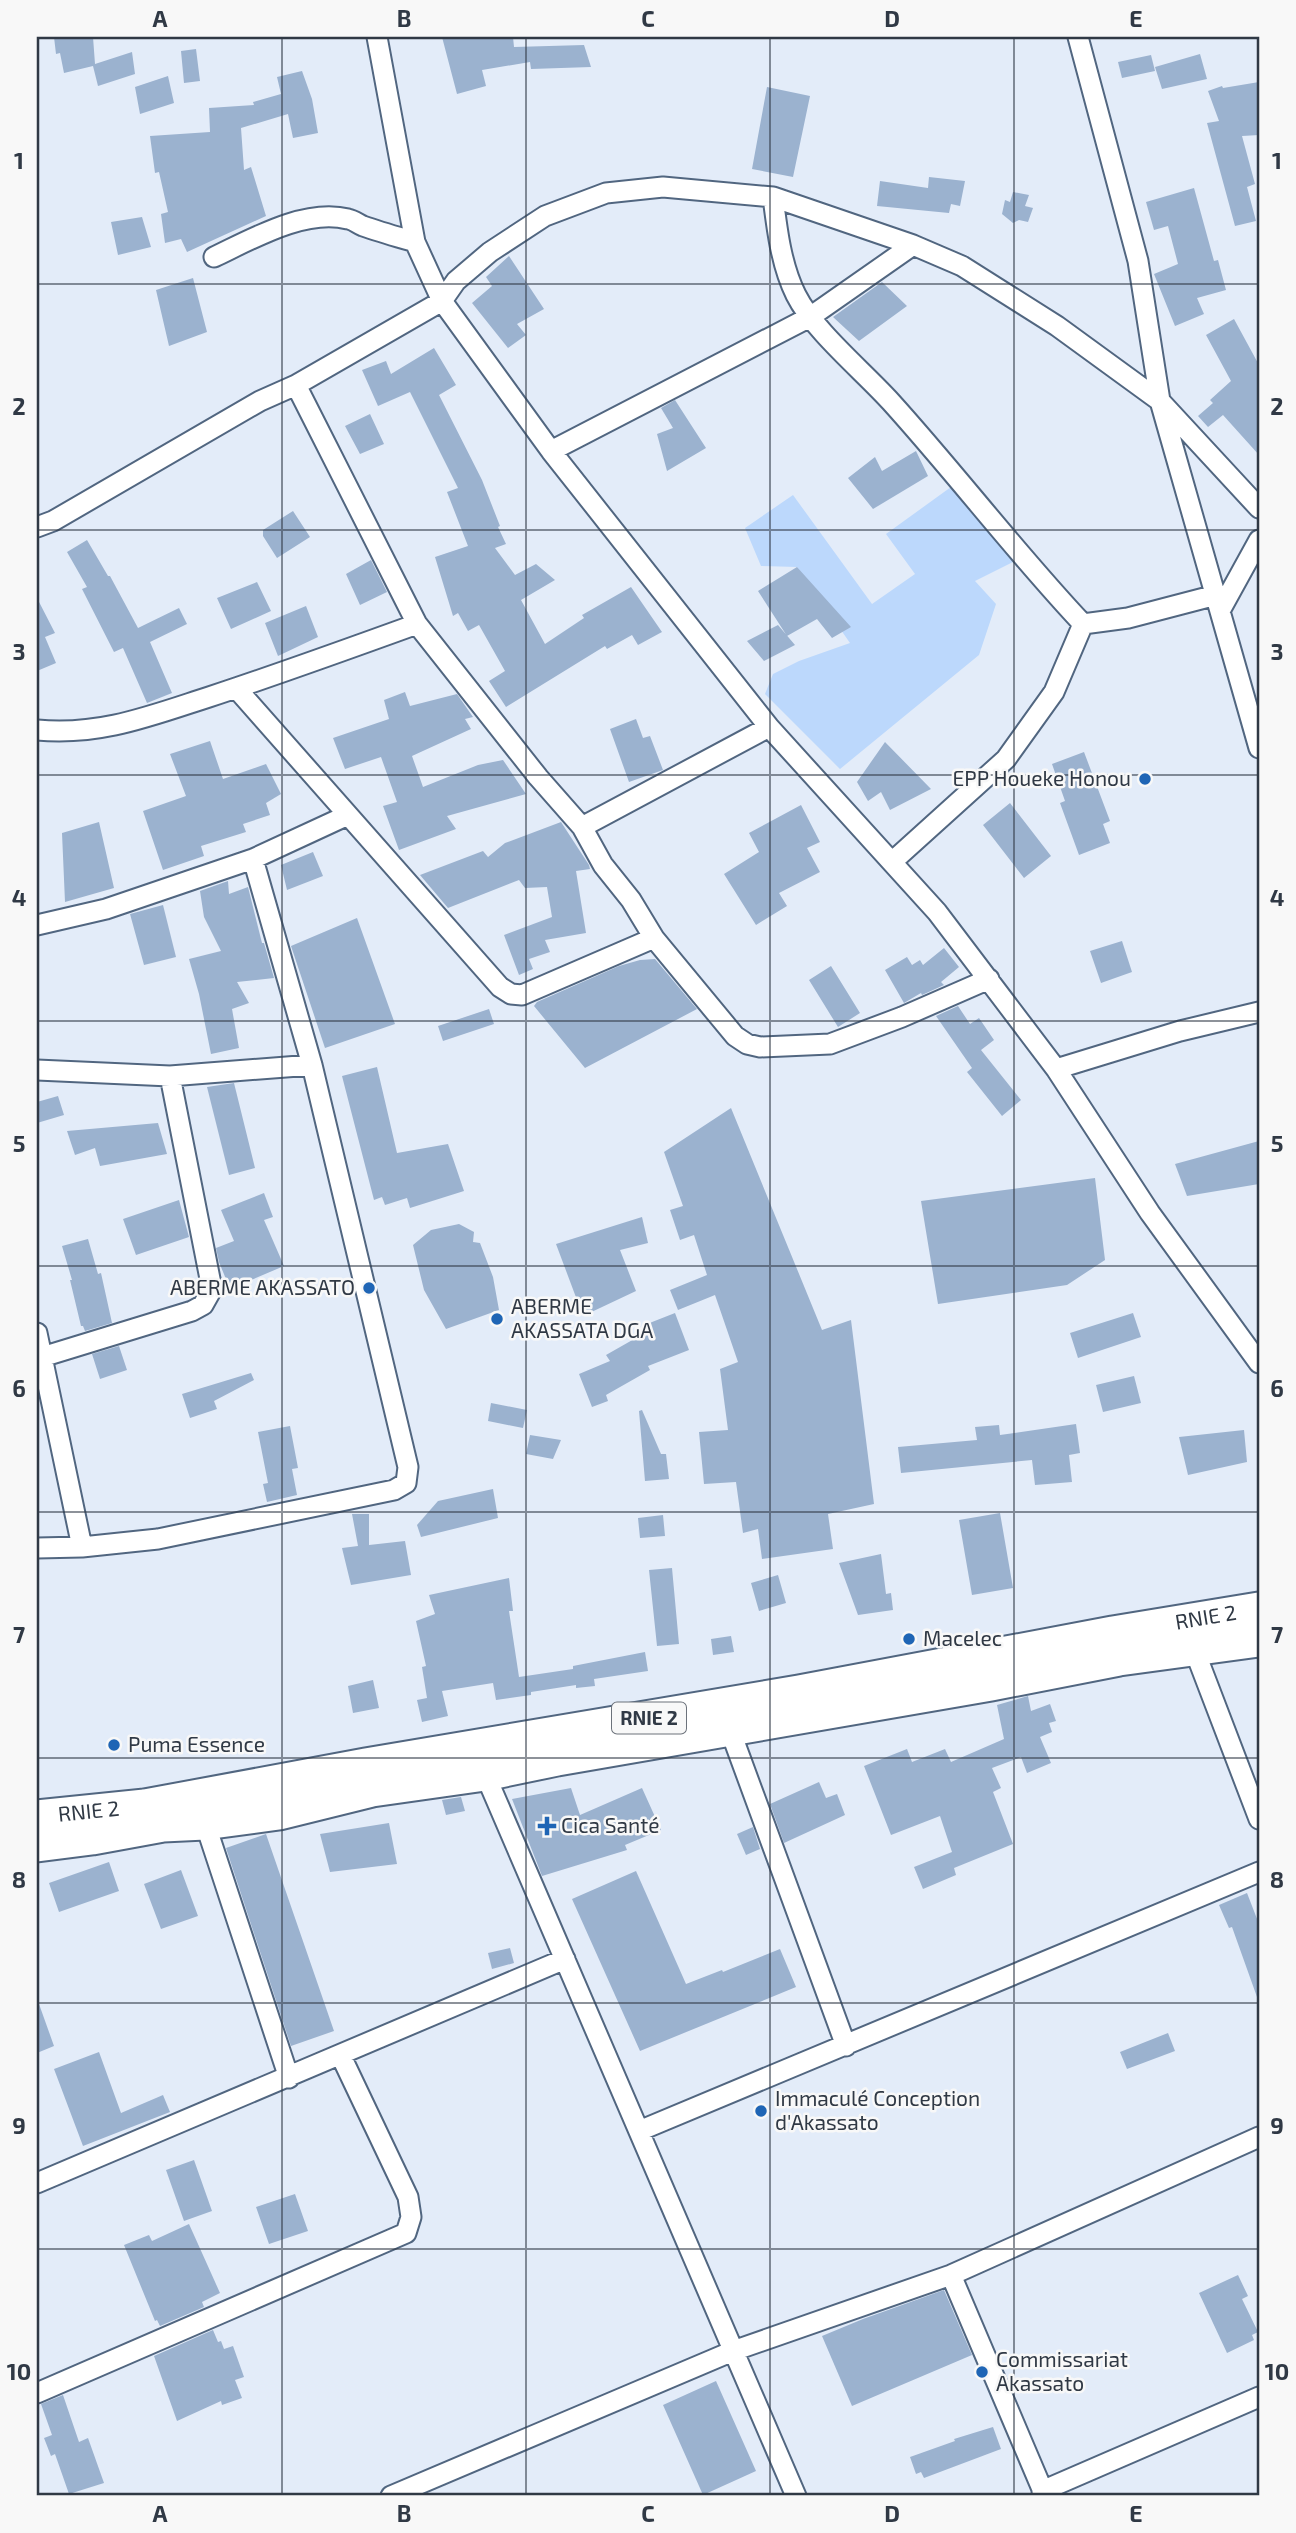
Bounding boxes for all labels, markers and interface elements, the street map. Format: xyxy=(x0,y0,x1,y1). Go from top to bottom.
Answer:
text: A xyxy=(152,4,168,32)
text: B xyxy=(397,4,411,32)
text: C xyxy=(641,4,655,32)
text: D xyxy=(884,4,900,32)
text: E xyxy=(1129,4,1143,32)
text: 1 xyxy=(14,146,24,174)
text: 1 xyxy=(1272,146,1282,174)
text: 2 xyxy=(12,392,26,420)
text: 2 xyxy=(1270,392,1284,420)
text: 3 xyxy=(12,637,26,665)
text: 3 xyxy=(1270,637,1284,665)
place label: EPP Houeke Honou xyxy=(953,765,1131,790)
marker: EPP Houeke Honou xyxy=(1137,771,1153,787)
text: 4 xyxy=(12,883,26,911)
text: 4 xyxy=(1270,883,1284,911)
text: 5 xyxy=(13,1129,25,1157)
text: 5 xyxy=(1271,1129,1283,1157)
place label: ABERME AKASSATO xyxy=(170,1274,355,1299)
marker: ABERME AKASSATO xyxy=(361,1280,377,1296)
place label: ABERME AKASSATA DGA xyxy=(511,1293,653,1342)
marker: ABERME AKASSATA DGA xyxy=(489,1311,505,1327)
text: 6 xyxy=(12,1374,26,1402)
text: 6 xyxy=(1270,1374,1284,1402)
street label: RNIE 2 xyxy=(1173,1599,1238,1634)
text: 7 xyxy=(13,1620,25,1648)
text: 7 xyxy=(1271,1620,1283,1648)
place label: Macelec xyxy=(923,1625,1002,1650)
marker: Macelec xyxy=(901,1631,917,1647)
road number: RNIE 2 xyxy=(612,1702,686,1734)
place label: Puma Essence xyxy=(128,1731,265,1756)
marker: Puma Essence xyxy=(106,1737,122,1753)
street label: RNIE 2 xyxy=(57,1795,120,1826)
place label: Cica Santé xyxy=(561,1812,659,1837)
marker: Cica Santé xyxy=(539,1818,555,1834)
text: 8 xyxy=(12,1865,26,1893)
text: 8 xyxy=(1270,1865,1284,1893)
place label: Immaculé Conception d'Akassato xyxy=(775,2085,980,2134)
marker: Immaculé Conception d'Akassato xyxy=(753,2103,769,2119)
text: 9 xyxy=(12,2111,26,2139)
text: 9 xyxy=(1270,2111,1284,2139)
place label: Commissariat Akassato xyxy=(996,2346,1128,2395)
text: 10 xyxy=(7,2357,31,2385)
text: 10 xyxy=(1265,2357,1289,2385)
marker: Commissariat Akassato xyxy=(974,2364,990,2380)
text: A xyxy=(152,2499,168,2527)
text: B xyxy=(397,2499,411,2527)
text: C xyxy=(641,2499,655,2527)
text: D xyxy=(884,2499,900,2527)
text: E xyxy=(1129,2499,1143,2527)

